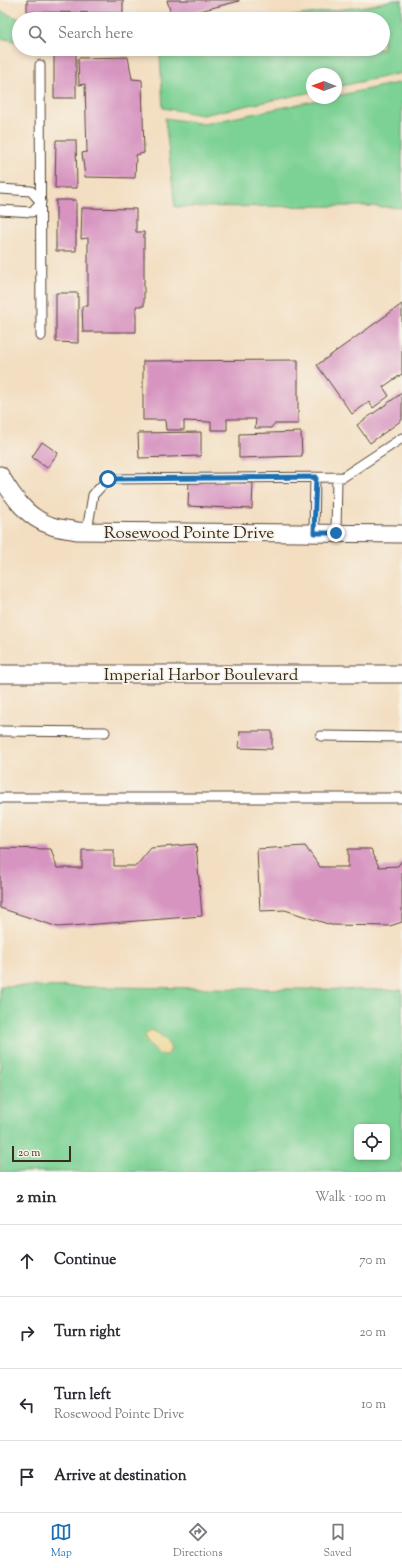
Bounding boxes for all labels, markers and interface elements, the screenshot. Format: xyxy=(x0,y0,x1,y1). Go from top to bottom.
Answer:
search box xyxy=(12,12,390,56)
icon: search xyxy=(26,23,48,45)
text: Search here xyxy=(58,24,133,45)
north arrow xyxy=(306,68,342,104)
route start xyxy=(99,470,117,488)
street label: Rosewood Pointe Drive xyxy=(104,522,274,546)
route end xyxy=(327,524,345,542)
street label: Imperial Harbor Boulevard xyxy=(104,664,299,688)
map controls xyxy=(354,1124,390,1160)
button: locate xyxy=(354,1124,390,1160)
scale bar xyxy=(12,1144,71,1163)
text: 20 m xyxy=(18,1145,40,1161)
text: 2 min xyxy=(16,1186,57,1210)
text: Walk · 100 m xyxy=(315,1189,386,1207)
icon: ahead xyxy=(16,1250,38,1272)
text: Continue xyxy=(54,1250,116,1271)
text: 70 m xyxy=(359,1252,386,1270)
icon: right xyxy=(16,1322,38,1344)
text: Turn right xyxy=(54,1322,120,1343)
text: 20 m xyxy=(360,1324,386,1342)
text: Turn left xyxy=(54,1385,111,1406)
icon: left xyxy=(16,1394,38,1416)
text: 10 m xyxy=(361,1396,386,1414)
text: Rosewood Pointe Drive xyxy=(54,1406,184,1424)
icon: arrive xyxy=(16,1466,38,1488)
text: Arrive at destination xyxy=(54,1466,187,1487)
tab: Map xyxy=(50,1521,72,1561)
tab: Directions xyxy=(173,1521,223,1561)
tab: Saved xyxy=(323,1521,352,1561)

